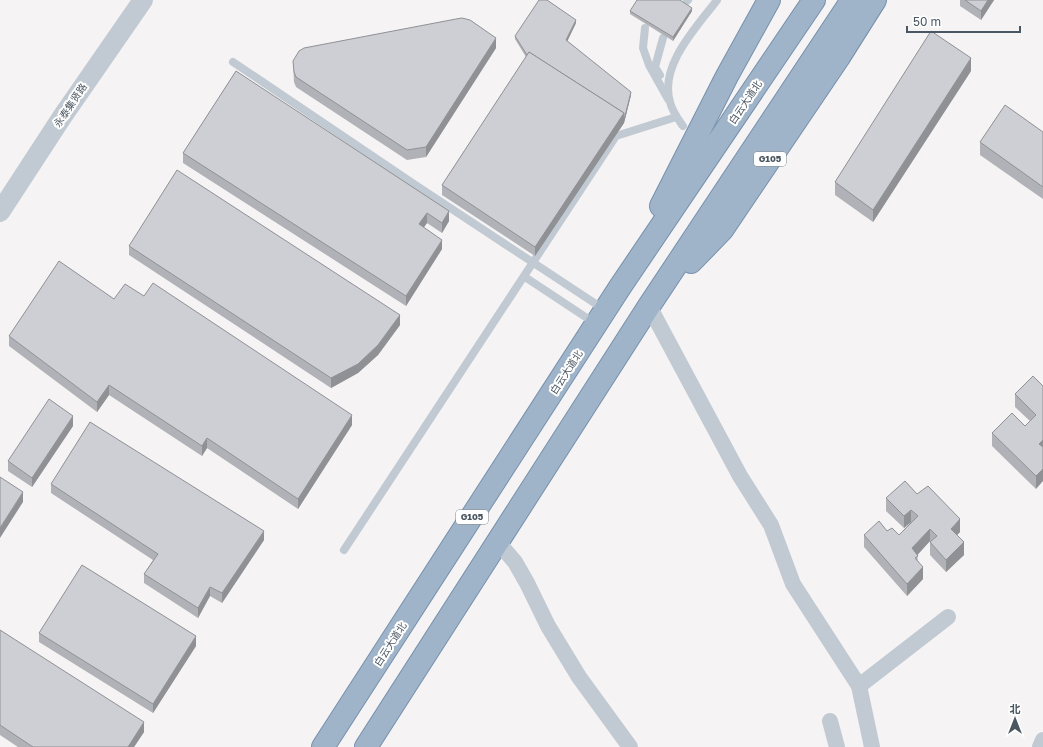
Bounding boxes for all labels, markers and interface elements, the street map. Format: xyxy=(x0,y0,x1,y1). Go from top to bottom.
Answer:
scale bar xyxy=(907,8,1020,34)
text: 50 m xyxy=(913,14,941,29)
street label: 白云大道北 xyxy=(726,78,764,126)
street label: 永泰集贤路 xyxy=(51,81,89,129)
road number: G105 xyxy=(754,152,786,166)
street label: 白云大道北 xyxy=(547,348,585,396)
road number: G105 xyxy=(456,510,488,524)
street label: 白云大道北 xyxy=(371,620,409,668)
north arrow xyxy=(995,699,1035,739)
text: 北 xyxy=(1010,702,1021,715)

